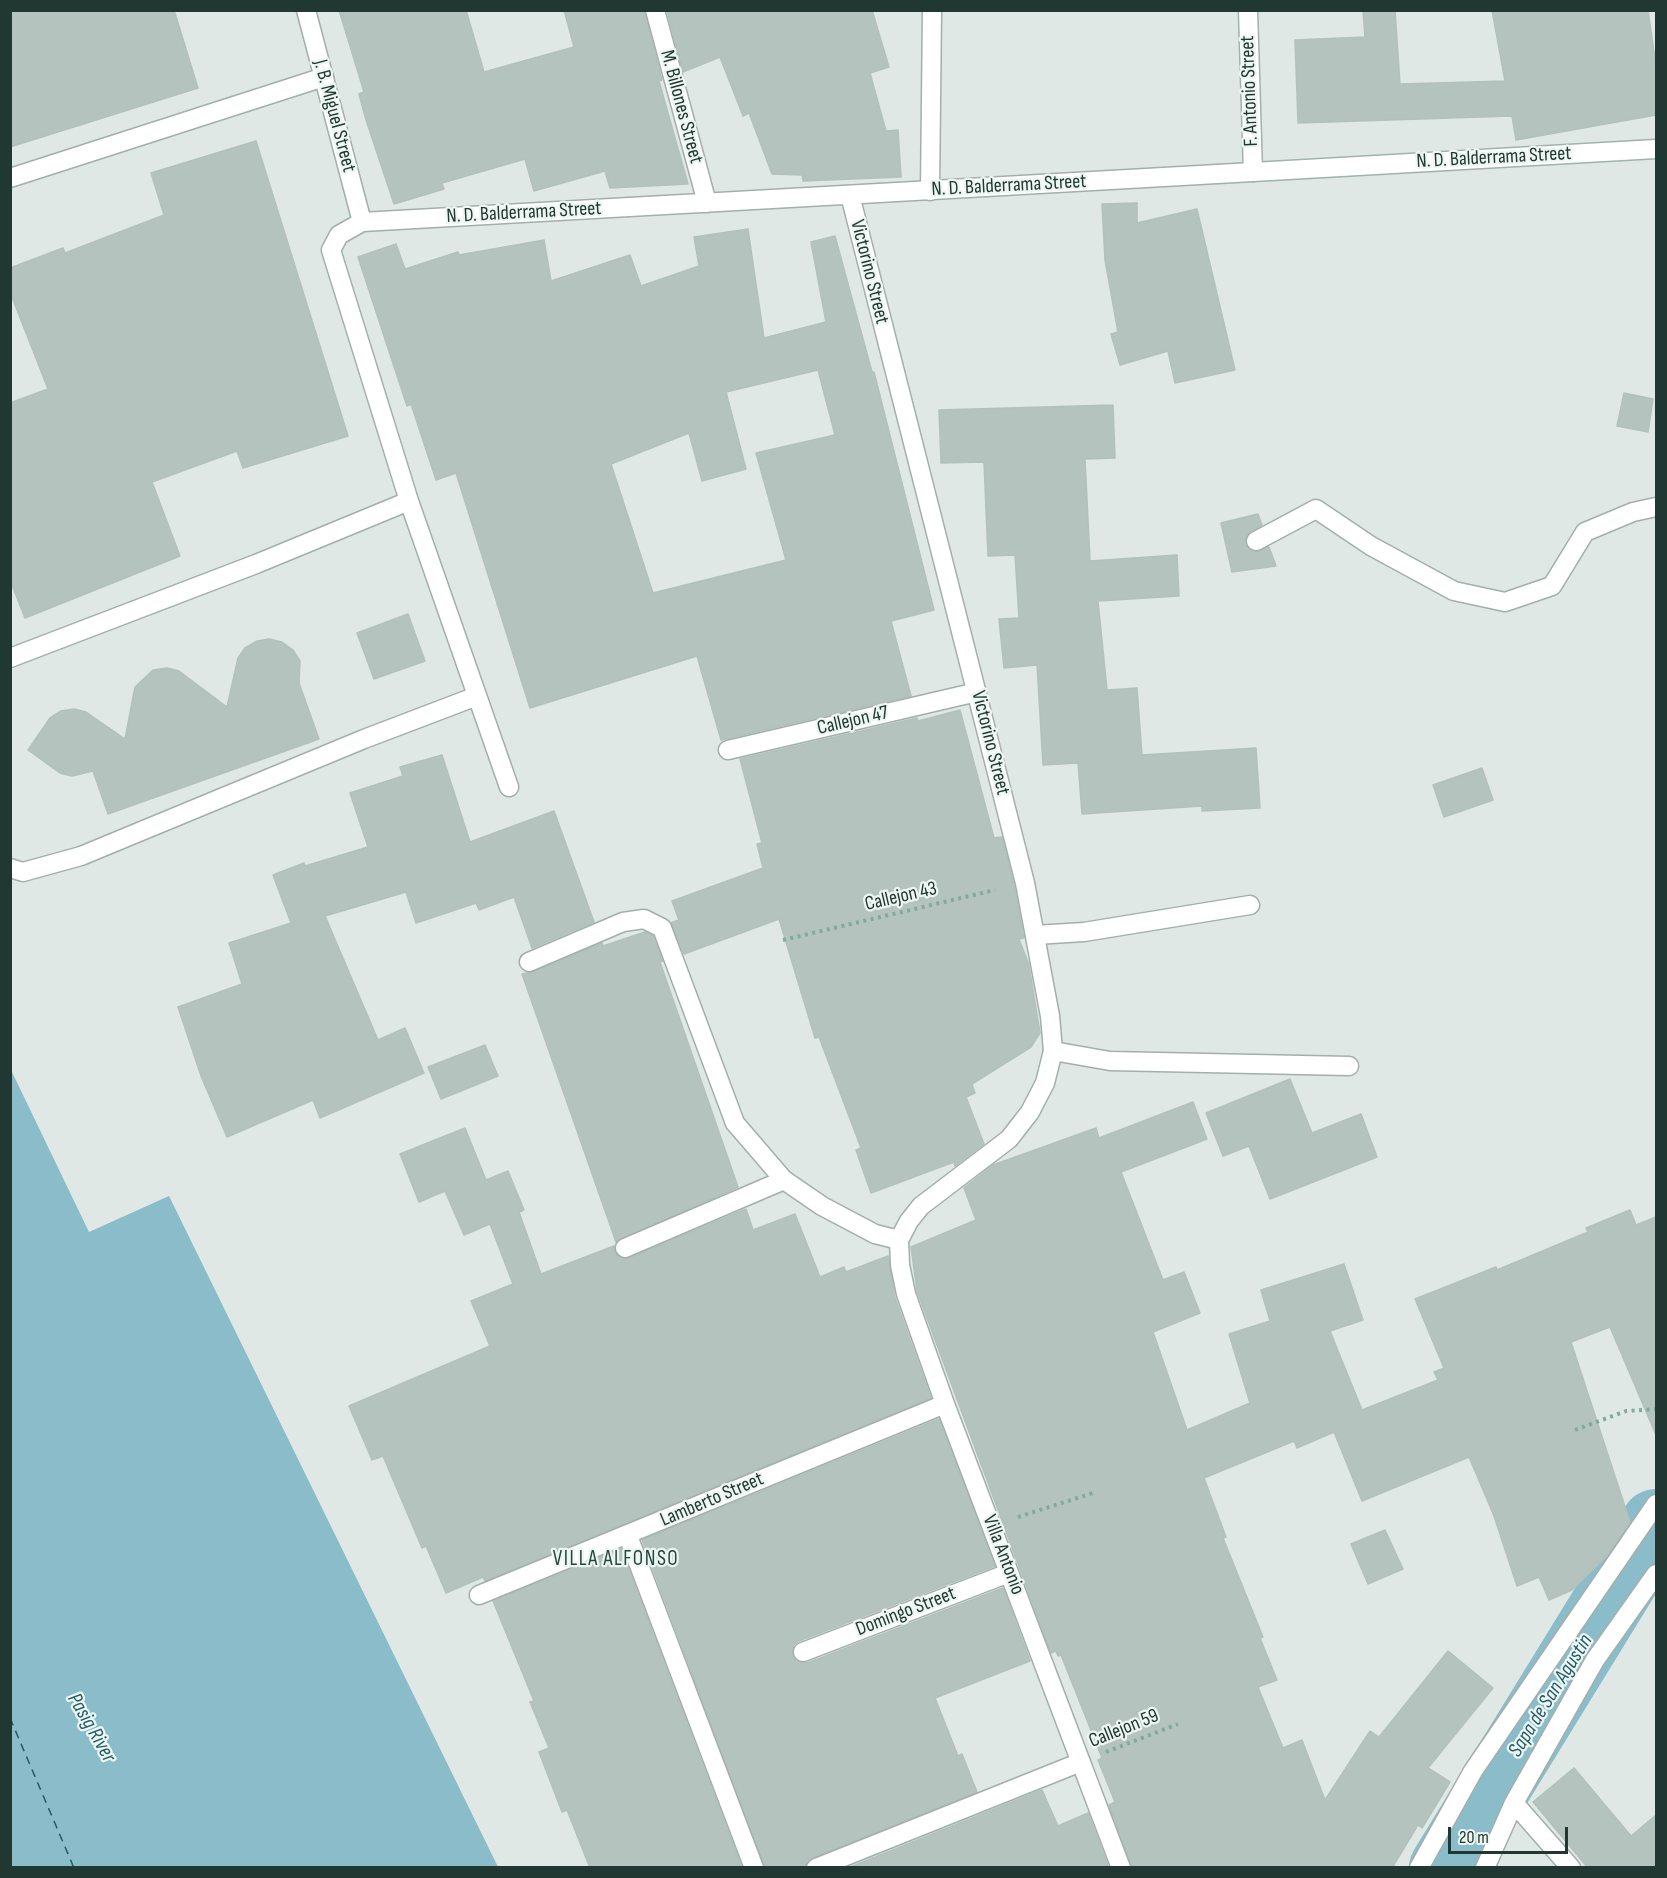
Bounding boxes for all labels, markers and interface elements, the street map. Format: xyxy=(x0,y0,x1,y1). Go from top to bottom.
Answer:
street label: F. Antonio Street xyxy=(1236,35,1264,147)
street label: M. Billones Street xyxy=(654,48,708,166)
street label: J. B. Miguel Street xyxy=(307,57,361,175)
street label: N. D. Balderrama Street xyxy=(1416,142,1572,174)
street label: N. D. Balderrama Street xyxy=(931,170,1087,202)
street label: N. D. Balderrama Street xyxy=(446,197,602,229)
street label: Victorino Street xyxy=(844,217,894,327)
street label: Victorino Street xyxy=(965,688,1015,798)
street label: Callejon 47 xyxy=(815,701,891,741)
street label: Callejon 43 xyxy=(863,877,939,917)
street label: Lamberto Street xyxy=(657,1467,767,1533)
street label: Villa Antonio xyxy=(977,1512,1029,1598)
district label: VILLA ALFONSO xyxy=(553,1547,679,1573)
street label: Domingo Street xyxy=(853,1582,959,1642)
water label: Sapa de San Agustin xyxy=(1503,1630,1599,1762)
water label: Pasig River xyxy=(61,1689,121,1767)
street label: Callejon 59 xyxy=(1086,1704,1162,1754)
scale bar xyxy=(1451,1815,1571,1853)
text: 20 m xyxy=(1459,1827,1489,1848)

